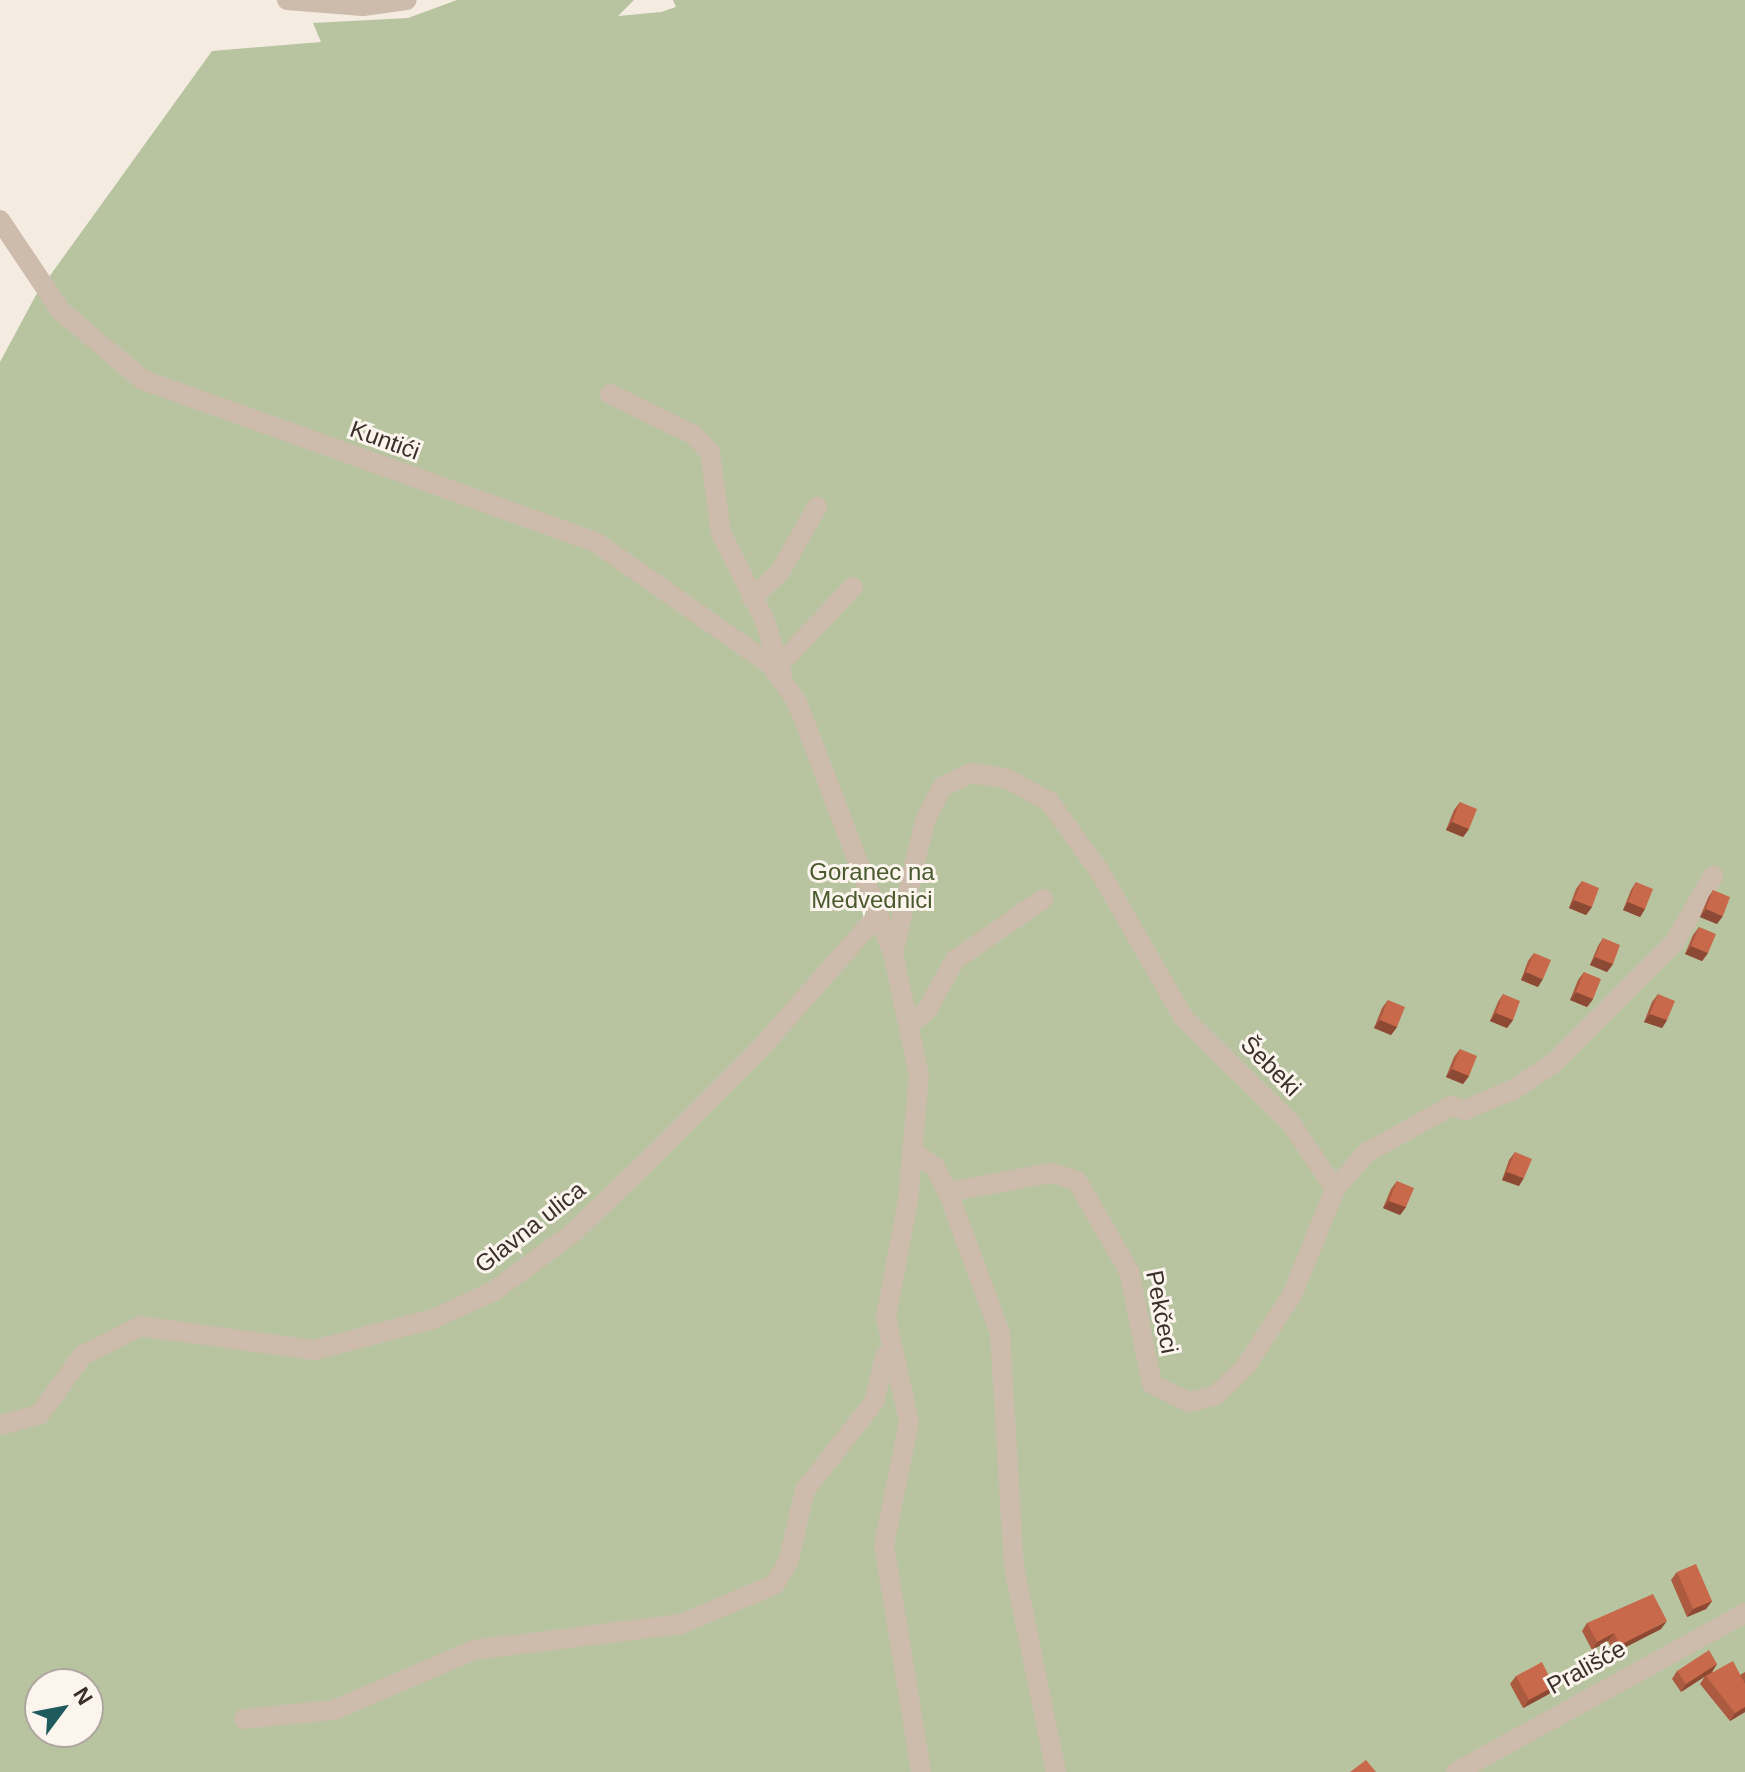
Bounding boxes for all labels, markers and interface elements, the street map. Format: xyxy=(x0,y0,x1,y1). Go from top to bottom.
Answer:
street label: Kuntići xyxy=(346,414,424,466)
park label: Goranec na Medvednici xyxy=(809,858,935,914)
street label: Šebeki xyxy=(1235,1030,1307,1102)
street label: Glavna ulica xyxy=(469,1175,591,1279)
street label: Pekčeci xyxy=(1140,1268,1184,1356)
street label: Prališće xyxy=(1542,1634,1630,1700)
north arrow xyxy=(24,1668,104,1748)
text: N xyxy=(68,1683,98,1709)

